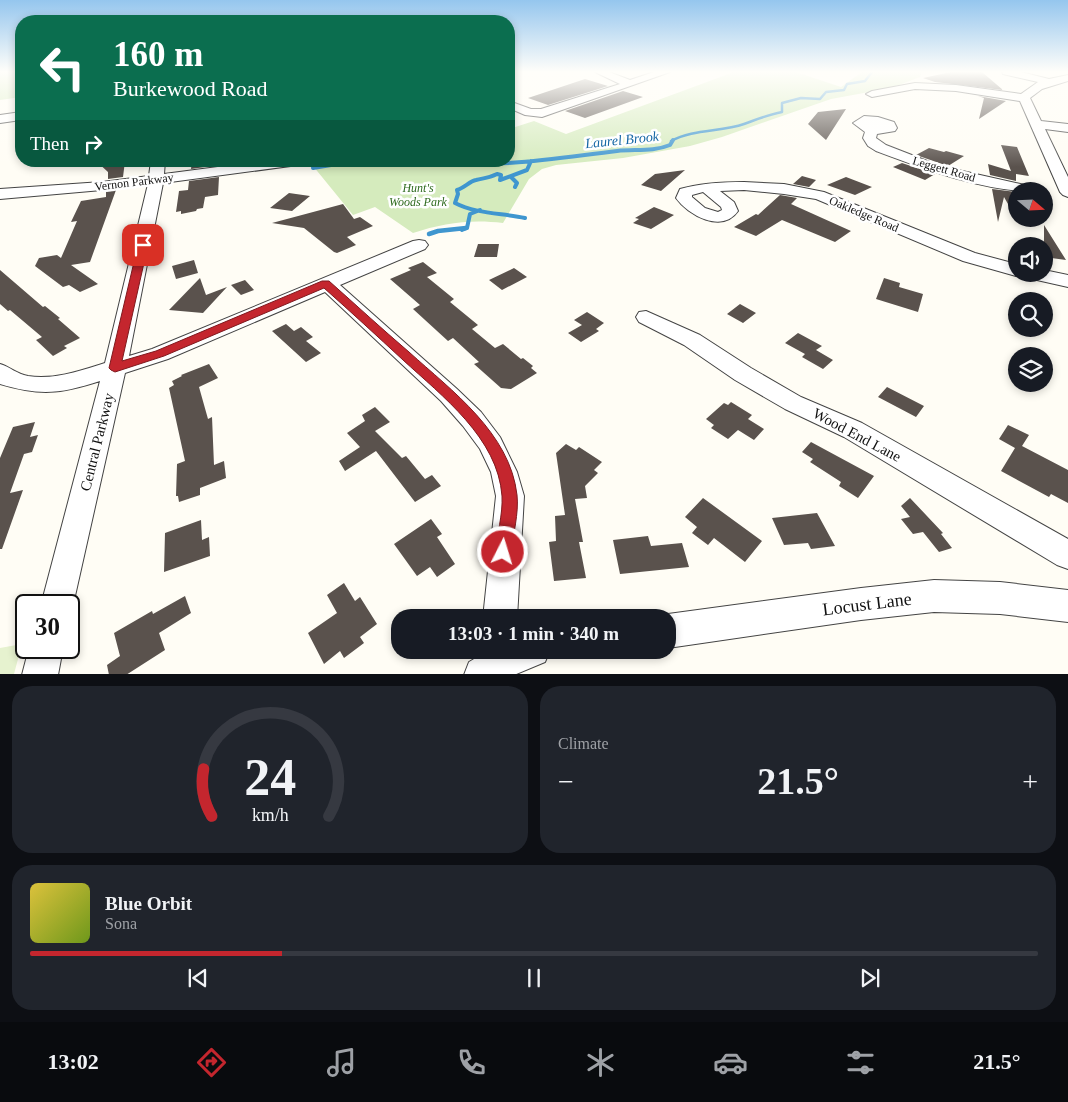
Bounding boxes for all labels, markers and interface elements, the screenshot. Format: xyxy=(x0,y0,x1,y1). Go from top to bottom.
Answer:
icon: left xyxy=(30,35,95,100)
text: 160 m xyxy=(113,35,203,74)
text: Burkewood Road xyxy=(113,76,268,101)
water label: Laurel Brook xyxy=(583,129,660,151)
icon: right xyxy=(79,130,107,158)
text: Then xyxy=(30,133,69,154)
street label: Leggett Road xyxy=(911,153,977,185)
street label: Vernon Parkway xyxy=(94,170,174,194)
park label: Hunt's Woods Park xyxy=(389,181,448,209)
north arrow xyxy=(1008,182,1052,228)
map controls xyxy=(1008,182,1053,392)
street label: Oakledge Road xyxy=(827,193,901,235)
pin xyxy=(122,224,164,266)
icon: arrive xyxy=(129,231,157,259)
button: sound xyxy=(1008,237,1053,282)
button: search xyxy=(1008,292,1053,337)
button: layers xyxy=(1008,347,1053,392)
street label: Central Parkway xyxy=(77,391,117,493)
street label: Wood End Lane xyxy=(810,405,904,465)
position arrow xyxy=(476,525,528,577)
street label: Locust Lane xyxy=(821,589,913,619)
speed limit sign: 30 xyxy=(15,594,80,659)
text: 13:03 · 1 min · 340 m xyxy=(448,623,619,644)
text: Climate xyxy=(558,735,609,752)
text: 24 xyxy=(244,749,296,806)
text: 21.5° xyxy=(757,760,839,802)
text: − xyxy=(558,766,574,797)
text: + xyxy=(1022,766,1038,797)
text: km/h xyxy=(252,805,288,825)
text: Blue Orbit xyxy=(105,893,192,914)
text: Sona xyxy=(105,915,137,932)
icon: previous xyxy=(184,964,212,992)
icon: pause xyxy=(520,964,548,992)
icon: next xyxy=(856,964,884,992)
icon: directions xyxy=(194,1045,229,1080)
icon: music xyxy=(324,1045,359,1080)
icon: phone xyxy=(454,1045,489,1080)
icon: climate xyxy=(583,1045,618,1080)
icon: car xyxy=(713,1045,748,1080)
icon: filters xyxy=(843,1045,878,1080)
text: 13:02 xyxy=(47,1049,99,1074)
text: 21.5° xyxy=(973,1049,1020,1074)

